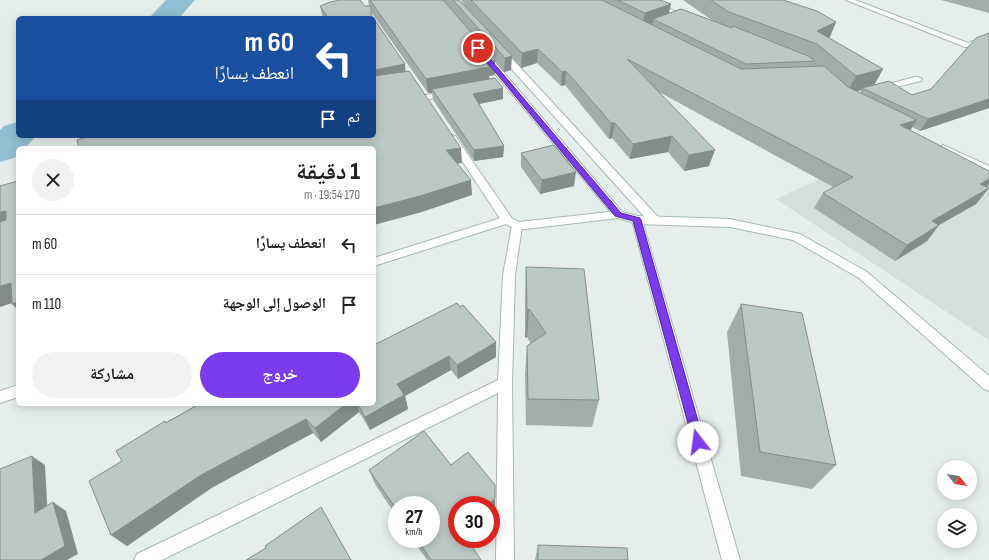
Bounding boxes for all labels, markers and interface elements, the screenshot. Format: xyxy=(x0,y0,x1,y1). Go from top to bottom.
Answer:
text: 60 m xyxy=(245,26,294,59)
pin xyxy=(461,31,495,65)
icon: left xyxy=(308,32,360,84)
icon: arrive xyxy=(467,37,489,59)
text: انعطف يسارًا xyxy=(215,63,294,84)
icon: arrive xyxy=(317,108,339,130)
text: ثم xyxy=(347,108,360,127)
text: 1 دقيقة xyxy=(296,157,360,186)
button: close xyxy=(32,159,74,201)
text: 170 m · 19:54 xyxy=(304,187,360,203)
text: انعطف يسارًا xyxy=(256,234,326,253)
icon: left xyxy=(338,234,360,256)
text: 60 m xyxy=(32,235,57,254)
text: الوصول إلى الوجهة xyxy=(223,294,326,313)
icon: arrive xyxy=(338,294,360,316)
text: 110 m xyxy=(32,295,61,314)
button: مشاركة xyxy=(32,352,192,398)
button: خروج xyxy=(200,352,360,398)
position arrow xyxy=(677,421,719,463)
north arrow xyxy=(937,460,977,500)
map controls xyxy=(937,460,977,548)
speed limit sign: 30 xyxy=(448,496,500,548)
text: 27 xyxy=(405,505,423,529)
button: layers xyxy=(937,508,977,548)
text: km/h xyxy=(405,526,423,538)

